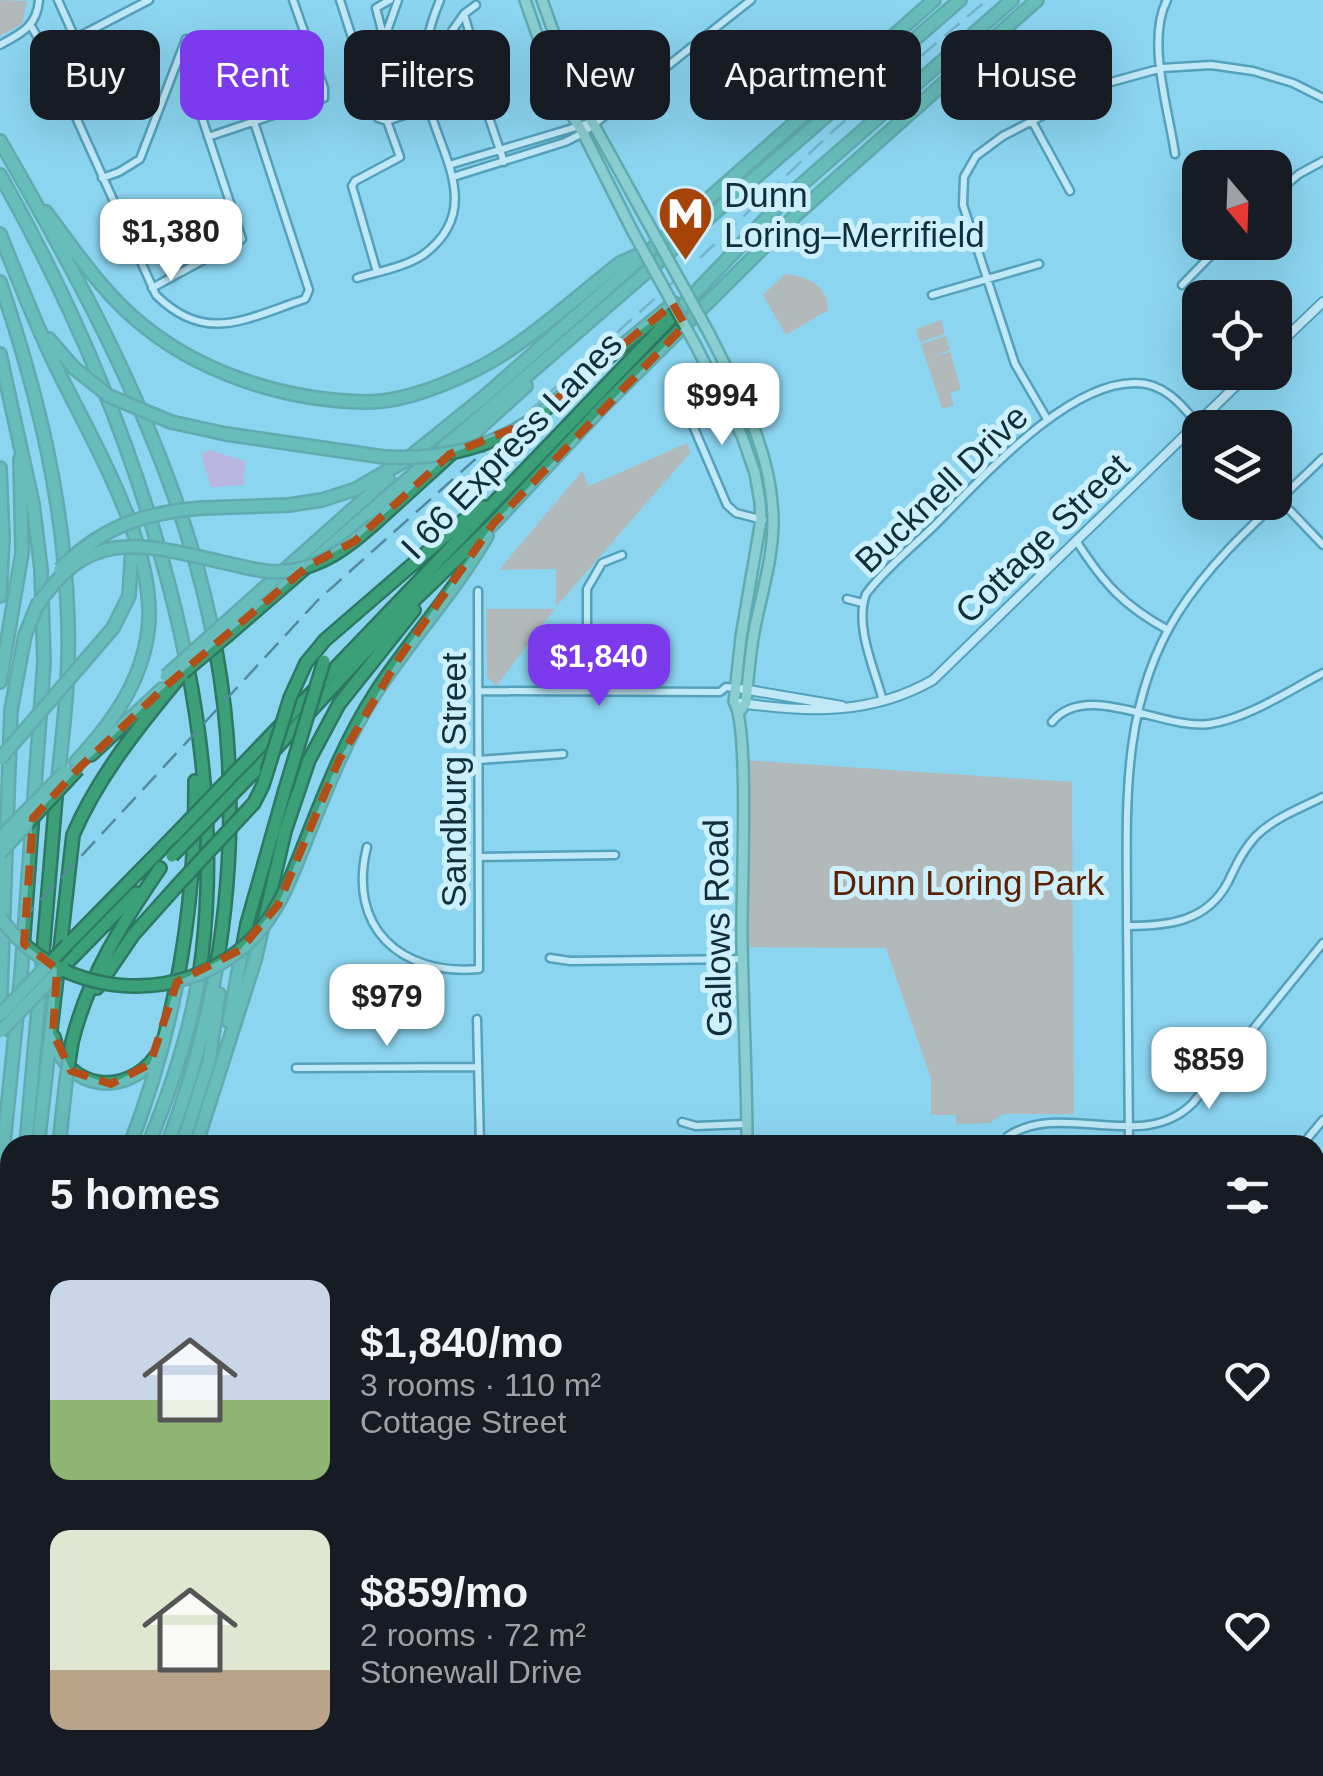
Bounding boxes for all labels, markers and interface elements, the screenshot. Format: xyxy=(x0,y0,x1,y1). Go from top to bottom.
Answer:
chip: Buy xyxy=(30,30,160,120)
chip: Rent xyxy=(180,30,324,120)
chip: Filters xyxy=(344,30,510,120)
chip: New xyxy=(530,30,670,120)
chip: Apartment xyxy=(690,30,921,120)
chip: House xyxy=(941,30,1112,120)
north arrow xyxy=(1182,150,1292,260)
map controls xyxy=(1182,150,1292,520)
place label: Dunn Loring–Merrifield xyxy=(724,175,985,254)
metro station icon: Dunn Loring–Merrifield xyxy=(655,184,715,263)
pin: $1,380 xyxy=(90,199,252,284)
text: $1,380 xyxy=(122,213,220,249)
button: locate xyxy=(1182,280,1292,390)
street label: I 66 Express Lanes xyxy=(393,324,629,566)
pin: $994 xyxy=(663,363,781,448)
text: $994 xyxy=(686,377,758,413)
street label: Bucknell Drive xyxy=(847,396,1035,580)
button: layers xyxy=(1182,410,1292,520)
street label: Cottage Street xyxy=(947,445,1137,630)
pin: $1,840 xyxy=(518,624,680,709)
text: $1,840 xyxy=(550,638,648,674)
street label: Sandburg Street xyxy=(434,652,473,907)
street label: Gallows Road xyxy=(696,819,738,1037)
park label: Dunn Loring Park xyxy=(832,863,1105,902)
pin: $979 xyxy=(328,964,446,1049)
text: $979 xyxy=(351,978,423,1014)
pin: $859 xyxy=(1150,1027,1268,1112)
text: $859 xyxy=(1173,1041,1245,1077)
icon: filters xyxy=(1220,1168,1275,1223)
text: 5 homes xyxy=(50,1171,220,1218)
text: $1,840/mo xyxy=(360,1319,563,1366)
icon: home xyxy=(130,1320,250,1440)
icon: heart xyxy=(1220,1353,1275,1408)
text: 3 rooms · 110 m² xyxy=(360,1367,601,1403)
text: Cottage Street xyxy=(360,1404,566,1440)
text: $859/mo xyxy=(360,1569,528,1616)
icon: home xyxy=(130,1570,250,1690)
icon: heart xyxy=(1220,1603,1275,1658)
text: 2 rooms · 72 m² xyxy=(360,1617,586,1653)
text: Stonewall Drive xyxy=(360,1654,582,1690)

